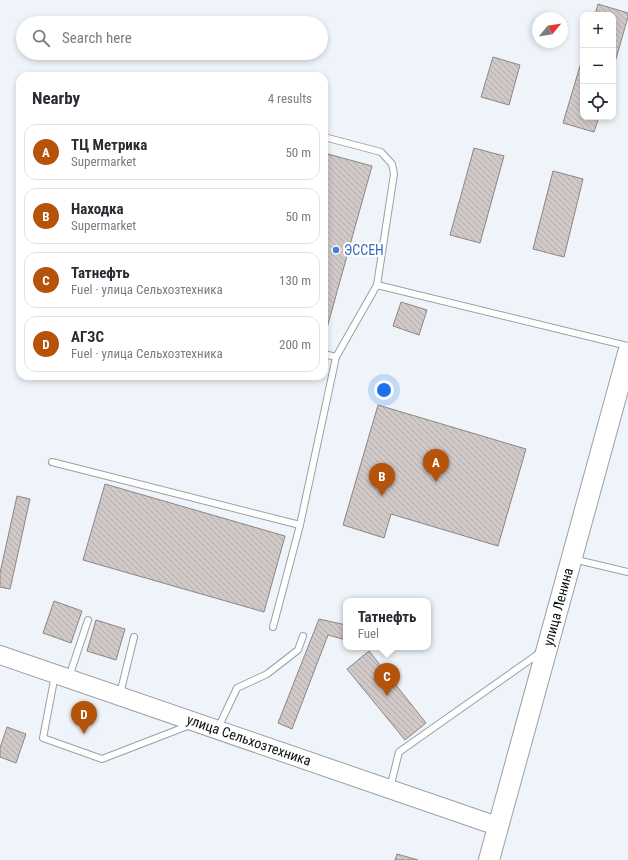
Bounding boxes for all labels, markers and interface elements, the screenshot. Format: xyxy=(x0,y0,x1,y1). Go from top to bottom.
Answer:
north arrow xyxy=(532,12,568,48)
map controls xyxy=(580,12,616,120)
button: + xyxy=(580,12,616,48)
search box xyxy=(16,16,328,60)
icon: search xyxy=(30,27,52,49)
text: Search here xyxy=(62,29,132,47)
button: − xyxy=(580,48,616,84)
button: locate xyxy=(580,84,616,120)
text: Nearby xyxy=(32,88,80,108)
text: 4 results xyxy=(268,91,312,106)
text: ТЦ Метрика xyxy=(71,136,147,154)
text: A xyxy=(42,145,50,160)
text: 50 m xyxy=(285,145,311,160)
text: Supermarket xyxy=(71,154,136,169)
text: Находка xyxy=(71,200,124,218)
text: B xyxy=(42,209,50,224)
text: 50 m xyxy=(285,209,311,224)
text: Supermarket xyxy=(71,218,136,233)
place label: ЭССЕН xyxy=(344,242,384,258)
marker: ЭССЕН xyxy=(331,245,341,255)
text: Татнефть xyxy=(71,264,130,282)
text: C xyxy=(42,273,50,288)
text: 130 m xyxy=(279,273,311,288)
text: Fuel · улица Сельхозтехника xyxy=(71,282,223,297)
text: АГЗС xyxy=(71,328,104,346)
text: D xyxy=(42,337,50,352)
text: 200 m xyxy=(279,337,311,352)
text: Fuel · улица Сельхозтехника xyxy=(71,346,223,361)
your location xyxy=(374,380,394,400)
pin: A xyxy=(423,449,449,482)
pin: B xyxy=(369,463,395,496)
street label: улица Ленина xyxy=(540,566,576,648)
popup xyxy=(343,598,431,650)
text: Татнефть xyxy=(358,608,416,626)
text: Fuel xyxy=(358,626,379,641)
pin: C xyxy=(374,663,400,696)
pin: D xyxy=(71,701,97,734)
street label: улица Сельхозтехника xyxy=(185,711,313,769)

